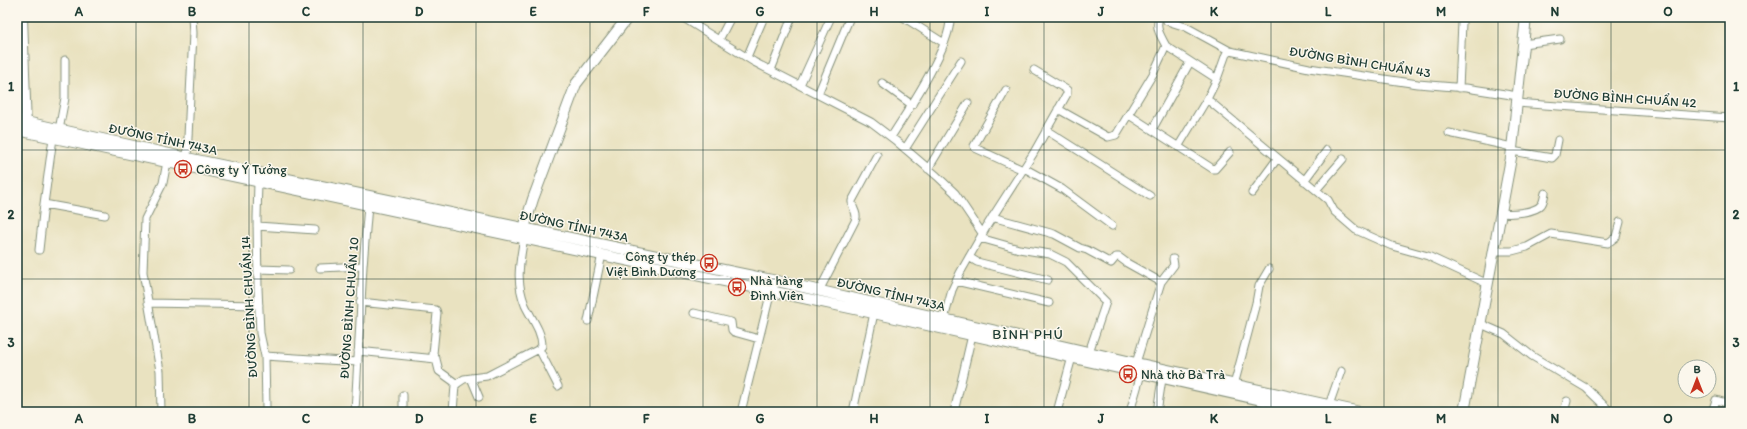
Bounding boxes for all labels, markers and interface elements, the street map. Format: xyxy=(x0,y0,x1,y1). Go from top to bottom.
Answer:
text: A xyxy=(74,4,84,19)
text: B xyxy=(188,4,197,19)
text: C xyxy=(302,4,311,19)
text: D xyxy=(415,4,424,19)
text: E xyxy=(529,4,537,19)
text: F xyxy=(643,4,650,19)
text: G xyxy=(756,4,765,19)
text: H xyxy=(870,4,879,19)
text: I xyxy=(985,4,990,19)
text: J xyxy=(1097,4,1105,19)
text: K xyxy=(1210,4,1219,19)
text: L xyxy=(1325,4,1332,19)
text: M xyxy=(1436,4,1446,19)
text: N xyxy=(1551,4,1560,19)
text: O xyxy=(1663,4,1673,19)
street label: ĐƯỜNG BÌNH CHUẨN 43 xyxy=(1288,42,1432,81)
text: 1 xyxy=(8,79,14,94)
text: 1 xyxy=(1733,79,1739,94)
street label: ĐƯỜNG BÌNH CHUẨN 42 xyxy=(1553,85,1697,110)
street label: ĐƯỜNG TỈNH 743A xyxy=(107,119,220,158)
bus stop icon: Công ty Ý Tưởng xyxy=(173,159,193,179)
place label: Công ty Ý Tưởng xyxy=(196,162,287,177)
street label: ĐƯỜNG TỈNH 743A xyxy=(518,206,631,245)
text: 2 xyxy=(8,207,15,222)
text: 2 xyxy=(1733,207,1740,222)
street label: ĐƯỜNG BÌNH CHUẨN 14 xyxy=(237,235,260,378)
street label: ĐƯỜNG BÌNH CHUẨN 10 xyxy=(336,236,361,380)
place label: Công ty thép Việt Bình Dương xyxy=(606,249,696,279)
bus stop icon: Công ty thép Việt Bình Dương xyxy=(699,253,719,273)
place label: Nhà hàng Đình Viên xyxy=(750,273,804,303)
street label: ĐƯỜNG TỈNH 743A xyxy=(835,273,948,314)
bus stop icon: Nhà hàng Đình Viên xyxy=(727,277,747,297)
district label: BÌNH PHÚ xyxy=(992,326,1064,343)
text: 3 xyxy=(7,335,15,350)
text: 3 xyxy=(1732,335,1740,350)
north arrow xyxy=(1677,359,1717,399)
text: B xyxy=(1693,363,1701,376)
bus stop icon: Nhà thờ Bà Trà xyxy=(1118,364,1138,384)
place label: Nhà thờ Bà Trà xyxy=(1141,367,1225,382)
text: A xyxy=(74,411,84,426)
text: B xyxy=(188,411,197,426)
text: C xyxy=(302,411,311,426)
text: D xyxy=(415,411,424,426)
text: E xyxy=(529,411,537,426)
text: F xyxy=(643,411,650,426)
text: G xyxy=(756,411,765,426)
text: H xyxy=(870,411,879,426)
text: I xyxy=(985,411,990,426)
text: J xyxy=(1097,411,1105,426)
text: K xyxy=(1210,411,1219,426)
text: L xyxy=(1325,411,1332,426)
text: M xyxy=(1436,411,1446,426)
text: N xyxy=(1551,411,1560,426)
text: O xyxy=(1663,411,1673,426)

